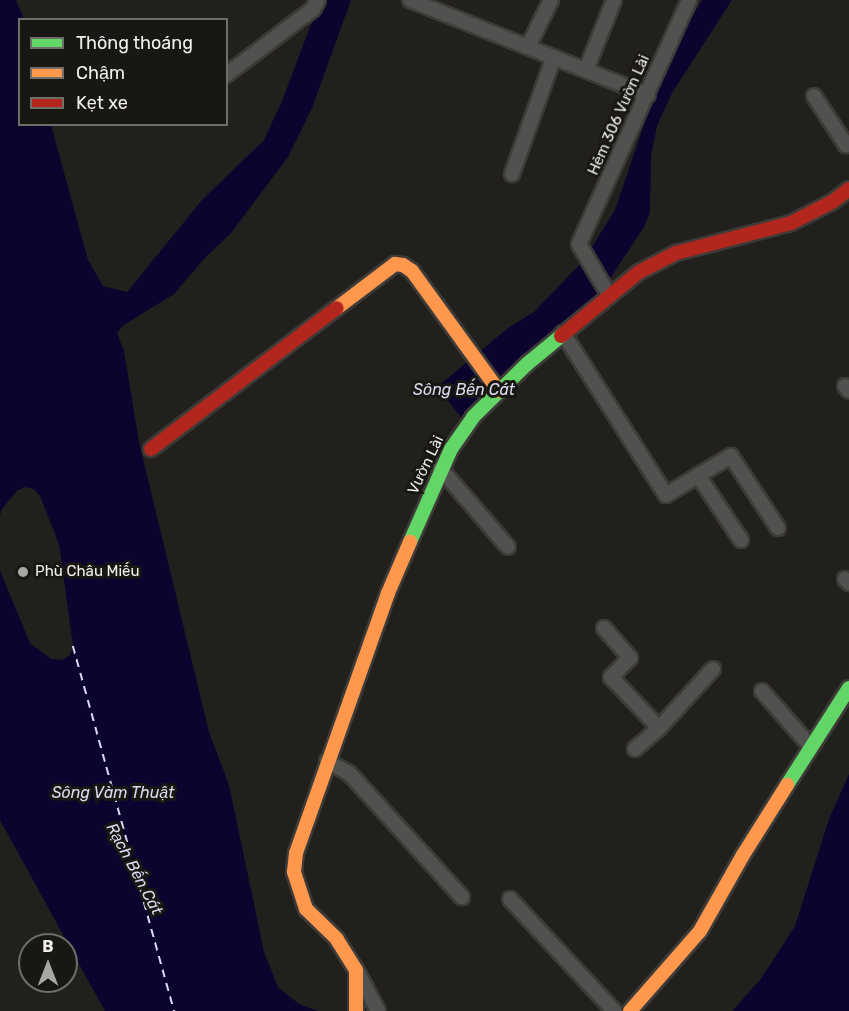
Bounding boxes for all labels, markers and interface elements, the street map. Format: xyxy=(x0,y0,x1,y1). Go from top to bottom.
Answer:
legend xyxy=(18,18,228,126)
text: Thông thoáng xyxy=(76,32,193,54)
street label: Hẻm 306 Vườn Lài xyxy=(584,52,654,178)
text: Chậm xyxy=(76,62,125,84)
text: Kẹt xe xyxy=(76,92,128,114)
water label: Sông Bến Cát xyxy=(413,380,515,400)
street label: Vườn Lài xyxy=(404,433,448,497)
place label: Phù Châu Miếu xyxy=(35,563,140,581)
marker: Phù Châu Miếu xyxy=(16,565,30,579)
water label: Sông Vàm Thuật xyxy=(51,783,175,803)
water label: Rạch Bến Cát xyxy=(102,820,166,918)
north arrow xyxy=(18,933,78,993)
text: B xyxy=(42,937,54,956)

